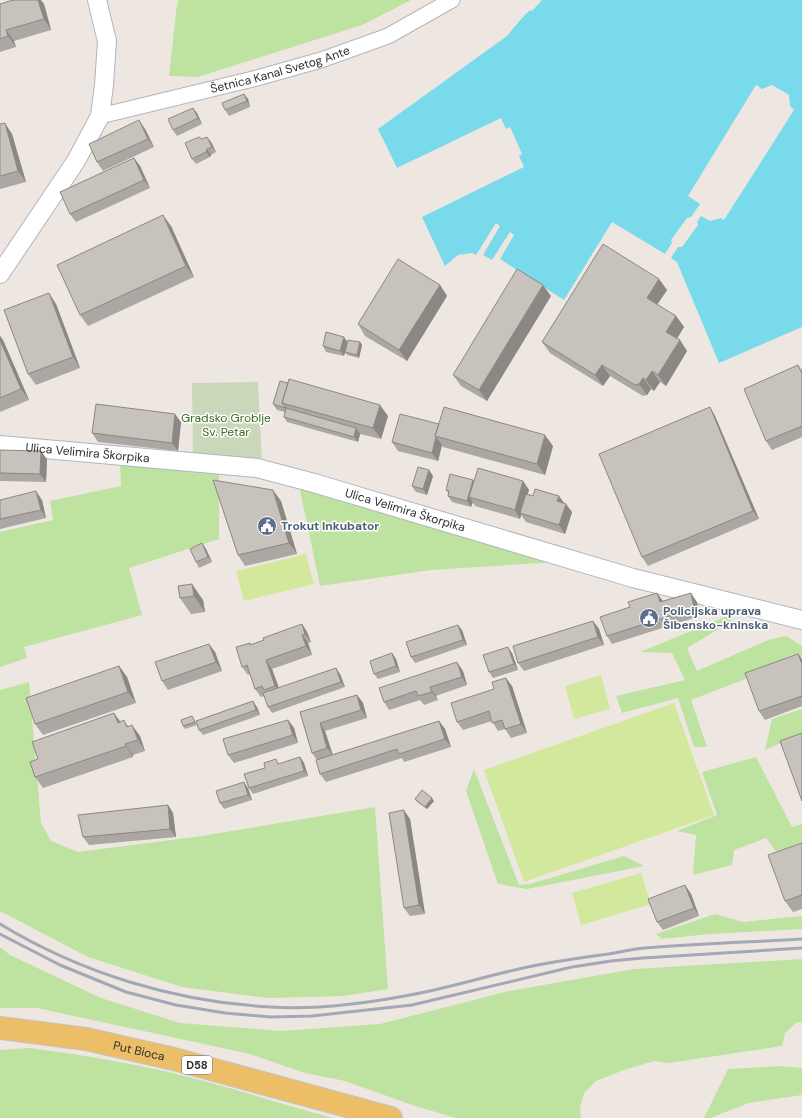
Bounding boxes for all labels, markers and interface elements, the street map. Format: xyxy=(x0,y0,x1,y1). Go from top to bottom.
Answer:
street label: Šetnica Kanal Svetog Ante xyxy=(209,42,352,97)
park label: Gradsko Groblje Sv. Petar xyxy=(181,410,271,440)
street label: Ulica Velimira Škorpika xyxy=(25,439,150,466)
street label: Ulica Velimira Škorpika xyxy=(343,485,467,536)
public building icon: Trokut Inkubator xyxy=(256,515,278,537)
place label: Trokut Inkubator xyxy=(281,518,379,534)
place label: Policijska uprava Šibensko-kninska xyxy=(663,603,768,633)
public building icon: Policijska uprava Šibensko-kninska xyxy=(638,607,660,629)
street label: Put Bioca xyxy=(112,1037,166,1065)
road number: D58 xyxy=(182,1056,212,1074)

